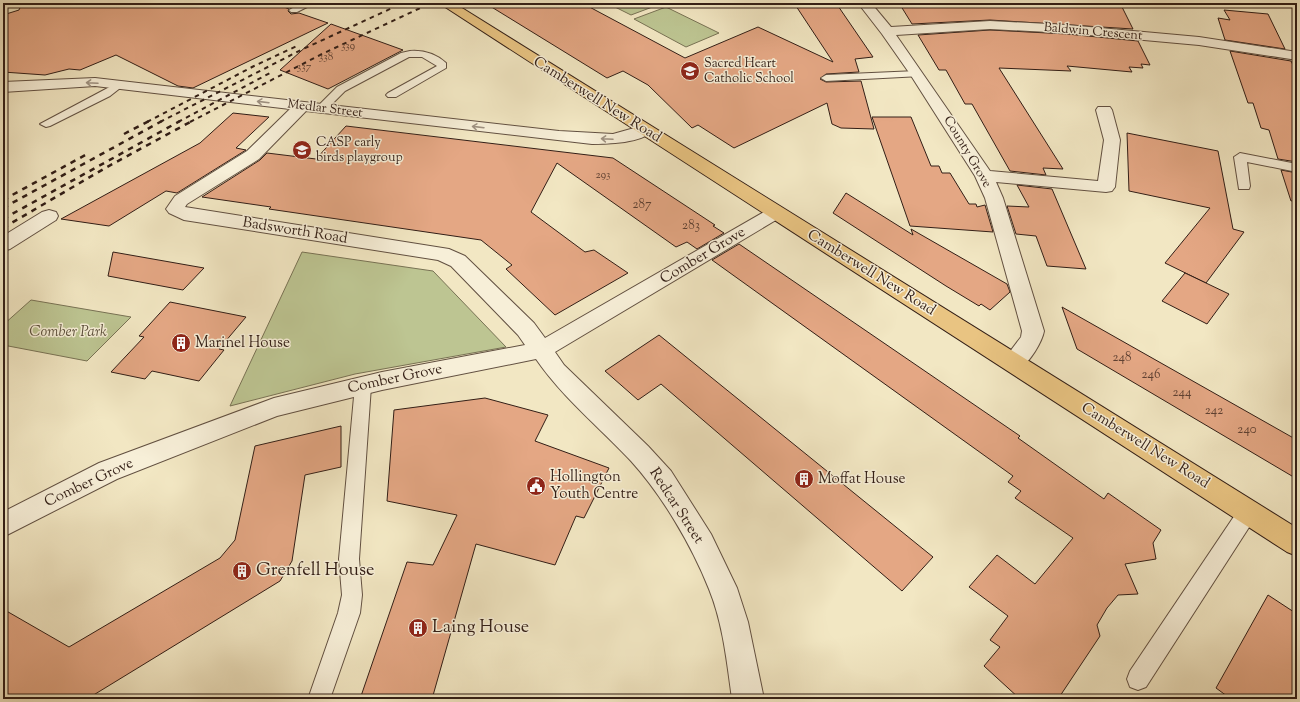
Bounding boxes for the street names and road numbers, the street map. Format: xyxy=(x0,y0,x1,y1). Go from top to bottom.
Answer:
street label: Baldwin Crescent xyxy=(1043,19,1144,45)
street label: Camberwell New Road xyxy=(529,52,666,148)
street label: Medlar Street xyxy=(286,95,364,123)
street label: County Grove xyxy=(939,113,995,191)
street label: Badsworth Road xyxy=(241,212,349,250)
street label: Comber Grove xyxy=(656,222,750,290)
street label: Camberwell New Road xyxy=(803,225,940,321)
street label: Comber Grove xyxy=(346,359,444,399)
street label: Camberwell New Road xyxy=(1077,398,1214,494)
street label: Comber Grove xyxy=(41,453,137,513)
street label: Redcar Street xyxy=(644,464,708,548)

